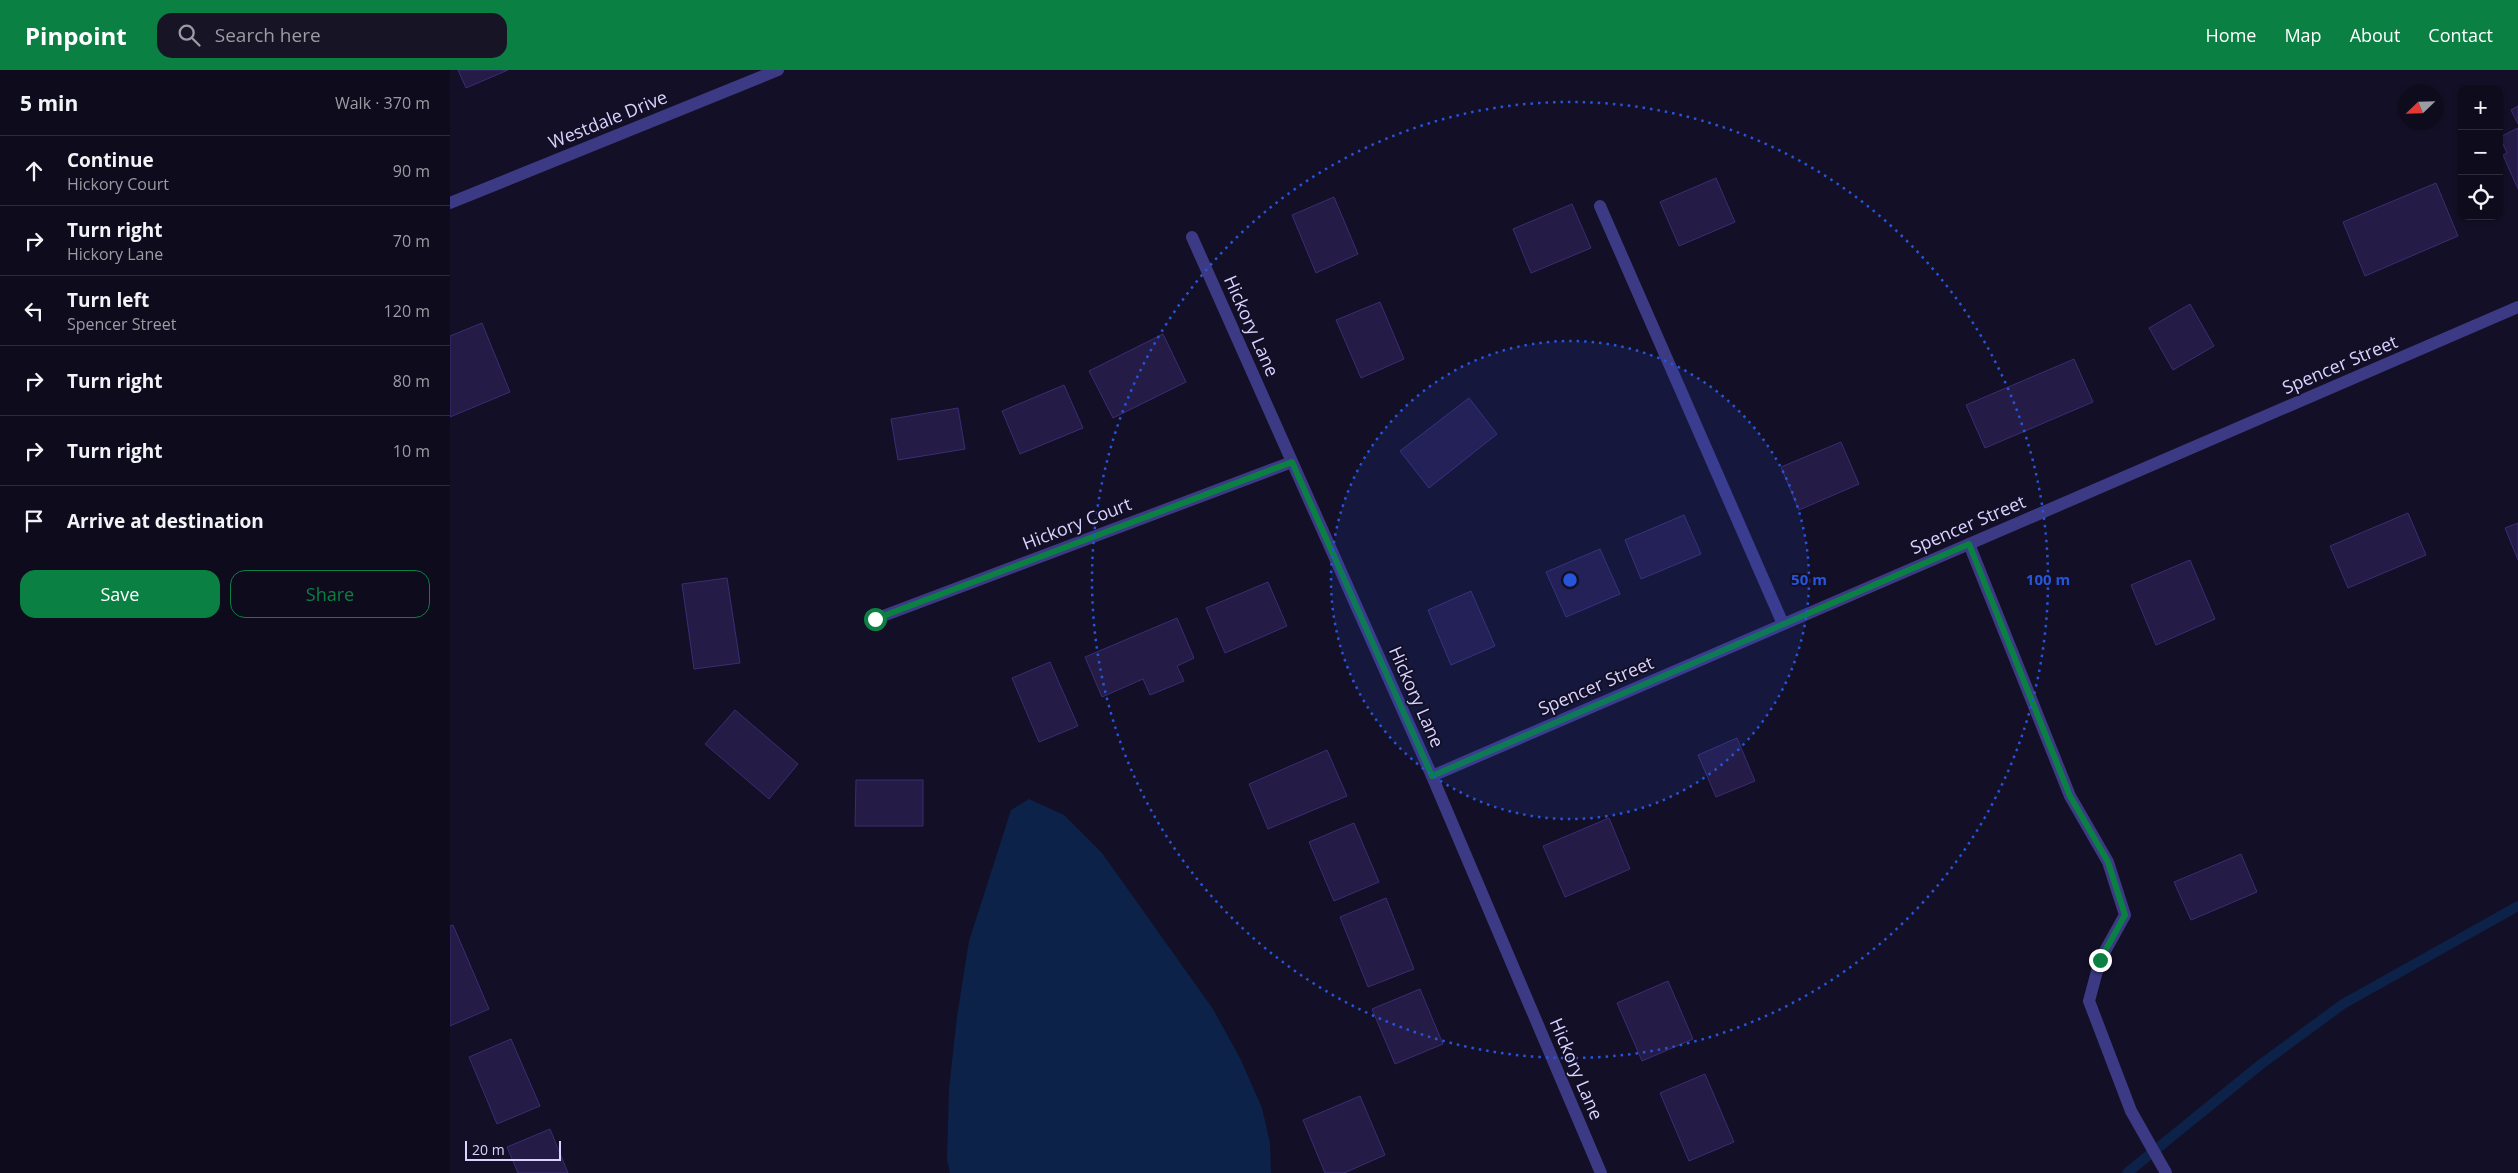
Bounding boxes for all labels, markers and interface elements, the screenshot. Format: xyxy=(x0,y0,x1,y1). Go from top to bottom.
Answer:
search box xyxy=(157,13,507,58)
text: Pinpoint xyxy=(25,19,127,52)
icon: search xyxy=(175,21,203,49)
text: Search here xyxy=(215,22,321,48)
text: Home xyxy=(2206,23,2256,47)
text: Map xyxy=(2284,23,2322,47)
text: About xyxy=(2350,23,2400,47)
text: Contact xyxy=(2428,23,2493,47)
street label: Westdale Drive xyxy=(545,84,671,154)
north arrow xyxy=(2398,85,2443,130)
map controls xyxy=(2458,85,2503,220)
button: + xyxy=(2458,85,2503,130)
text: 5 min xyxy=(20,89,78,117)
text: Walk · 370 m xyxy=(335,92,430,114)
button: − xyxy=(2458,130,2503,175)
text: Continue xyxy=(67,147,154,173)
icon: ahead xyxy=(20,157,48,185)
text: 90 m xyxy=(393,160,430,182)
text: Hickory Court xyxy=(67,173,169,195)
button: locate xyxy=(2458,175,2503,220)
text: Turn right xyxy=(67,217,162,243)
icon: right xyxy=(20,227,48,255)
text: 70 m xyxy=(393,230,430,252)
text: Hickory Lane xyxy=(67,243,163,265)
street label: Hickory Lane xyxy=(1219,271,1285,380)
text: Turn left xyxy=(67,287,149,313)
icon: left xyxy=(20,297,48,325)
text: 120 m xyxy=(384,300,430,322)
text: Spencer Street xyxy=(67,313,176,335)
street label: Spencer Street xyxy=(2278,329,2401,399)
icon: right xyxy=(20,367,48,395)
text: Turn right xyxy=(67,368,162,394)
text: 80 m xyxy=(393,370,430,392)
icon: right xyxy=(20,437,48,465)
text: Turn right xyxy=(67,438,162,464)
text: 10 m xyxy=(393,440,430,462)
street label: Spencer Street xyxy=(1906,489,2029,559)
street label: Hickory Court xyxy=(1019,491,1135,555)
icon: arrive xyxy=(20,507,48,535)
text: Arrive at destination xyxy=(67,508,264,534)
text: 50 m xyxy=(1791,569,1827,589)
text: 100 m xyxy=(2026,569,2070,589)
button: Save xyxy=(20,570,220,618)
button: Share xyxy=(230,570,430,618)
centre of rings xyxy=(1561,571,1579,589)
route start xyxy=(864,608,887,631)
street label: Hickory Lane xyxy=(1384,642,1450,751)
street label: Spencer Street xyxy=(1534,650,1657,720)
route end xyxy=(2089,949,2112,972)
street label: Hickory Lane xyxy=(1545,1014,1609,1123)
scale bar xyxy=(465,1138,561,1161)
text: 20 m xyxy=(472,1140,505,1159)

